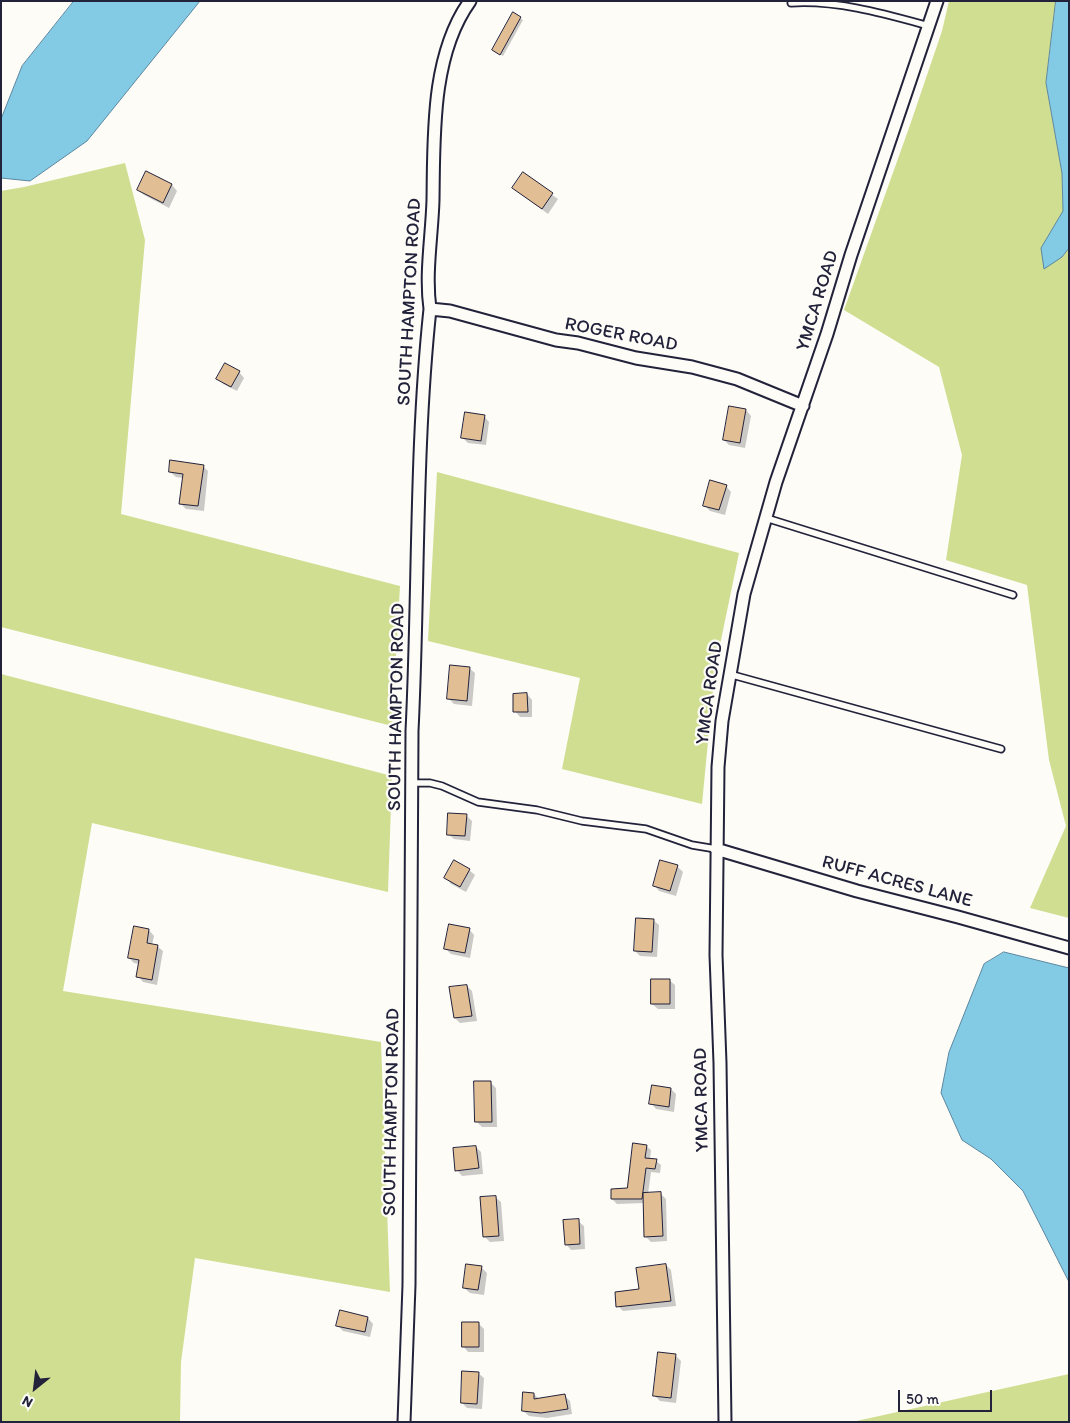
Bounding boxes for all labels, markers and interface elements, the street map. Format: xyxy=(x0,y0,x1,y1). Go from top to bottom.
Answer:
street label: SOUTH HAMPTON ROAD xyxy=(393,198,427,406)
street label: YMCA ROAD xyxy=(792,248,844,354)
street label: ROGER ROAD xyxy=(563,313,679,357)
street label: SOUTH HAMPTON ROAD xyxy=(384,603,410,811)
street label: YMCA ROAD xyxy=(691,640,729,746)
street label: RUFF ACRES LANE xyxy=(819,851,975,913)
street label: SOUTH HAMPTON ROAD xyxy=(379,1008,405,1216)
street label: YMCA ROAD xyxy=(690,1048,714,1152)
north arrow xyxy=(10,1363,60,1413)
scale bar xyxy=(900,1380,994,1412)
text: 50 m xyxy=(906,1390,939,1408)
text: N xyxy=(19,1392,36,1411)

